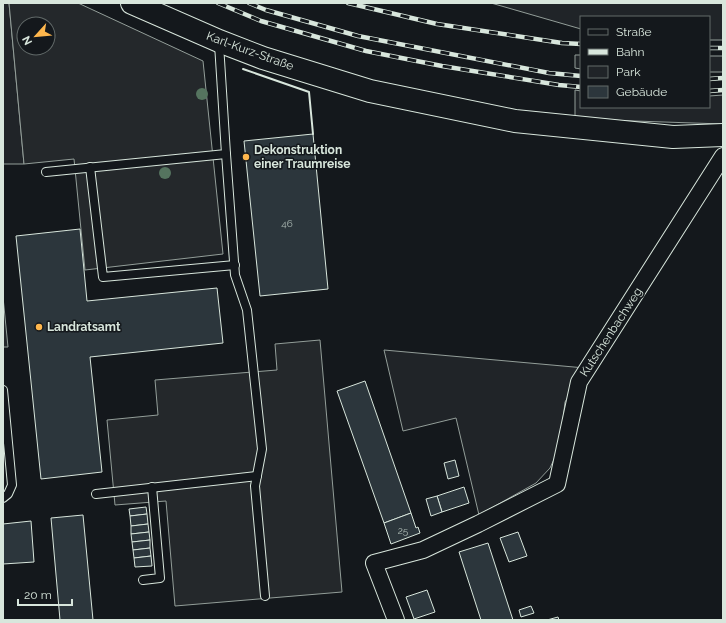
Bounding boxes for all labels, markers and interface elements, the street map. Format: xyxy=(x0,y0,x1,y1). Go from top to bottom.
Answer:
north arrow xyxy=(16,16,56,56)
legend xyxy=(580,16,710,108)
text: Straße xyxy=(616,25,652,39)
street label: Karl-Kurz-Straße xyxy=(204,29,296,73)
text: N xyxy=(20,34,35,47)
text: Bahn xyxy=(616,45,645,59)
text: Park xyxy=(616,65,641,79)
text: Gebäude xyxy=(616,85,667,99)
place label: Dekonstruktion einer Traumreise xyxy=(254,143,350,171)
marker: Dekonstruktion einer Traumreise xyxy=(241,152,251,162)
house number: 46 xyxy=(281,218,293,229)
street label: Kutschenbachweg xyxy=(577,285,645,379)
place label: Landratsamt xyxy=(47,320,121,334)
marker: Landratsamt xyxy=(34,322,44,332)
house number: 25 xyxy=(398,525,409,536)
scale bar xyxy=(18,581,72,607)
text: 20 m xyxy=(24,588,52,602)

